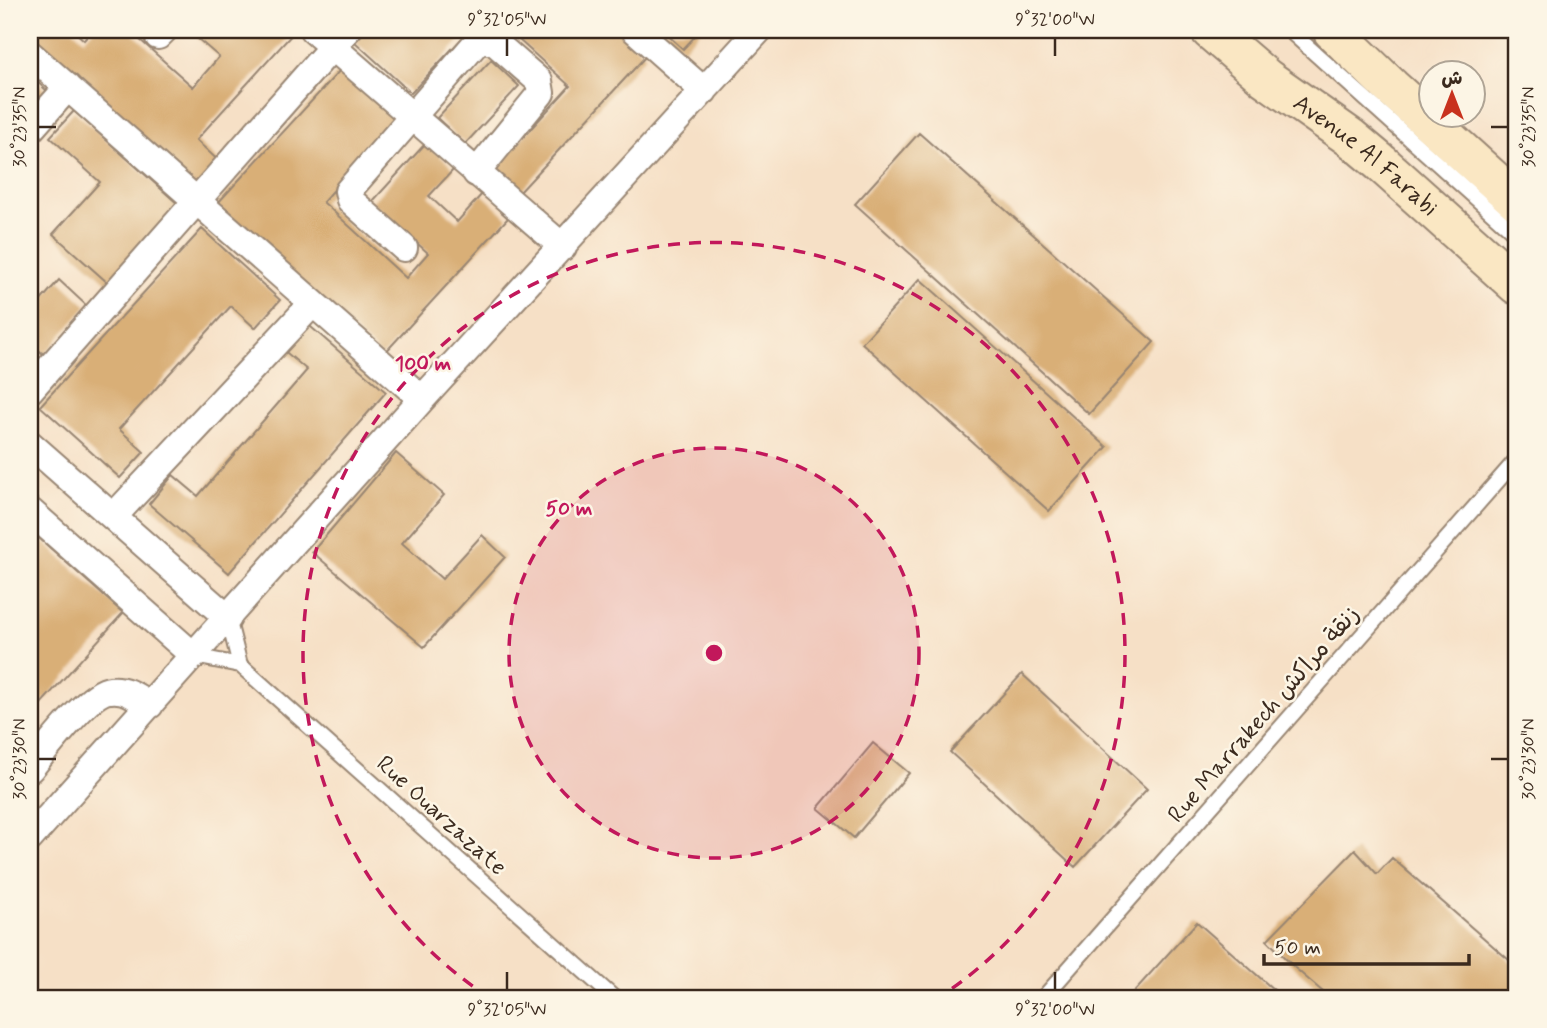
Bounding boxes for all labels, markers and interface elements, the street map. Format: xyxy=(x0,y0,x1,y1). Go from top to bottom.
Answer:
text: 9°32'05"W xyxy=(468,8,546,32)
text: 9°32'00"W xyxy=(1015,8,1095,32)
north arrow xyxy=(1418,60,1488,130)
text: ش xyxy=(1442,66,1463,91)
text: 30°23'35"N xyxy=(8,86,32,168)
text: 30°23'35"N xyxy=(1517,86,1541,168)
street label: Avenue Al Farabi xyxy=(1287,88,1444,224)
text: 100 m xyxy=(395,350,451,378)
text: 50 m xyxy=(546,495,593,523)
street label: Rue Marrakech زنقة مراكش xyxy=(1161,600,1367,830)
centre of rings xyxy=(702,641,726,665)
text: 30°23'30"N xyxy=(8,718,32,800)
text: 30°23'30"N xyxy=(1517,718,1541,800)
street label: Rue Ouarzazate xyxy=(369,749,513,883)
scale bar xyxy=(1264,923,1468,967)
text: 50 m xyxy=(1274,934,1321,962)
text: 9°32'05"W xyxy=(468,998,546,1022)
text: 9°32'00"W xyxy=(1015,998,1095,1022)

